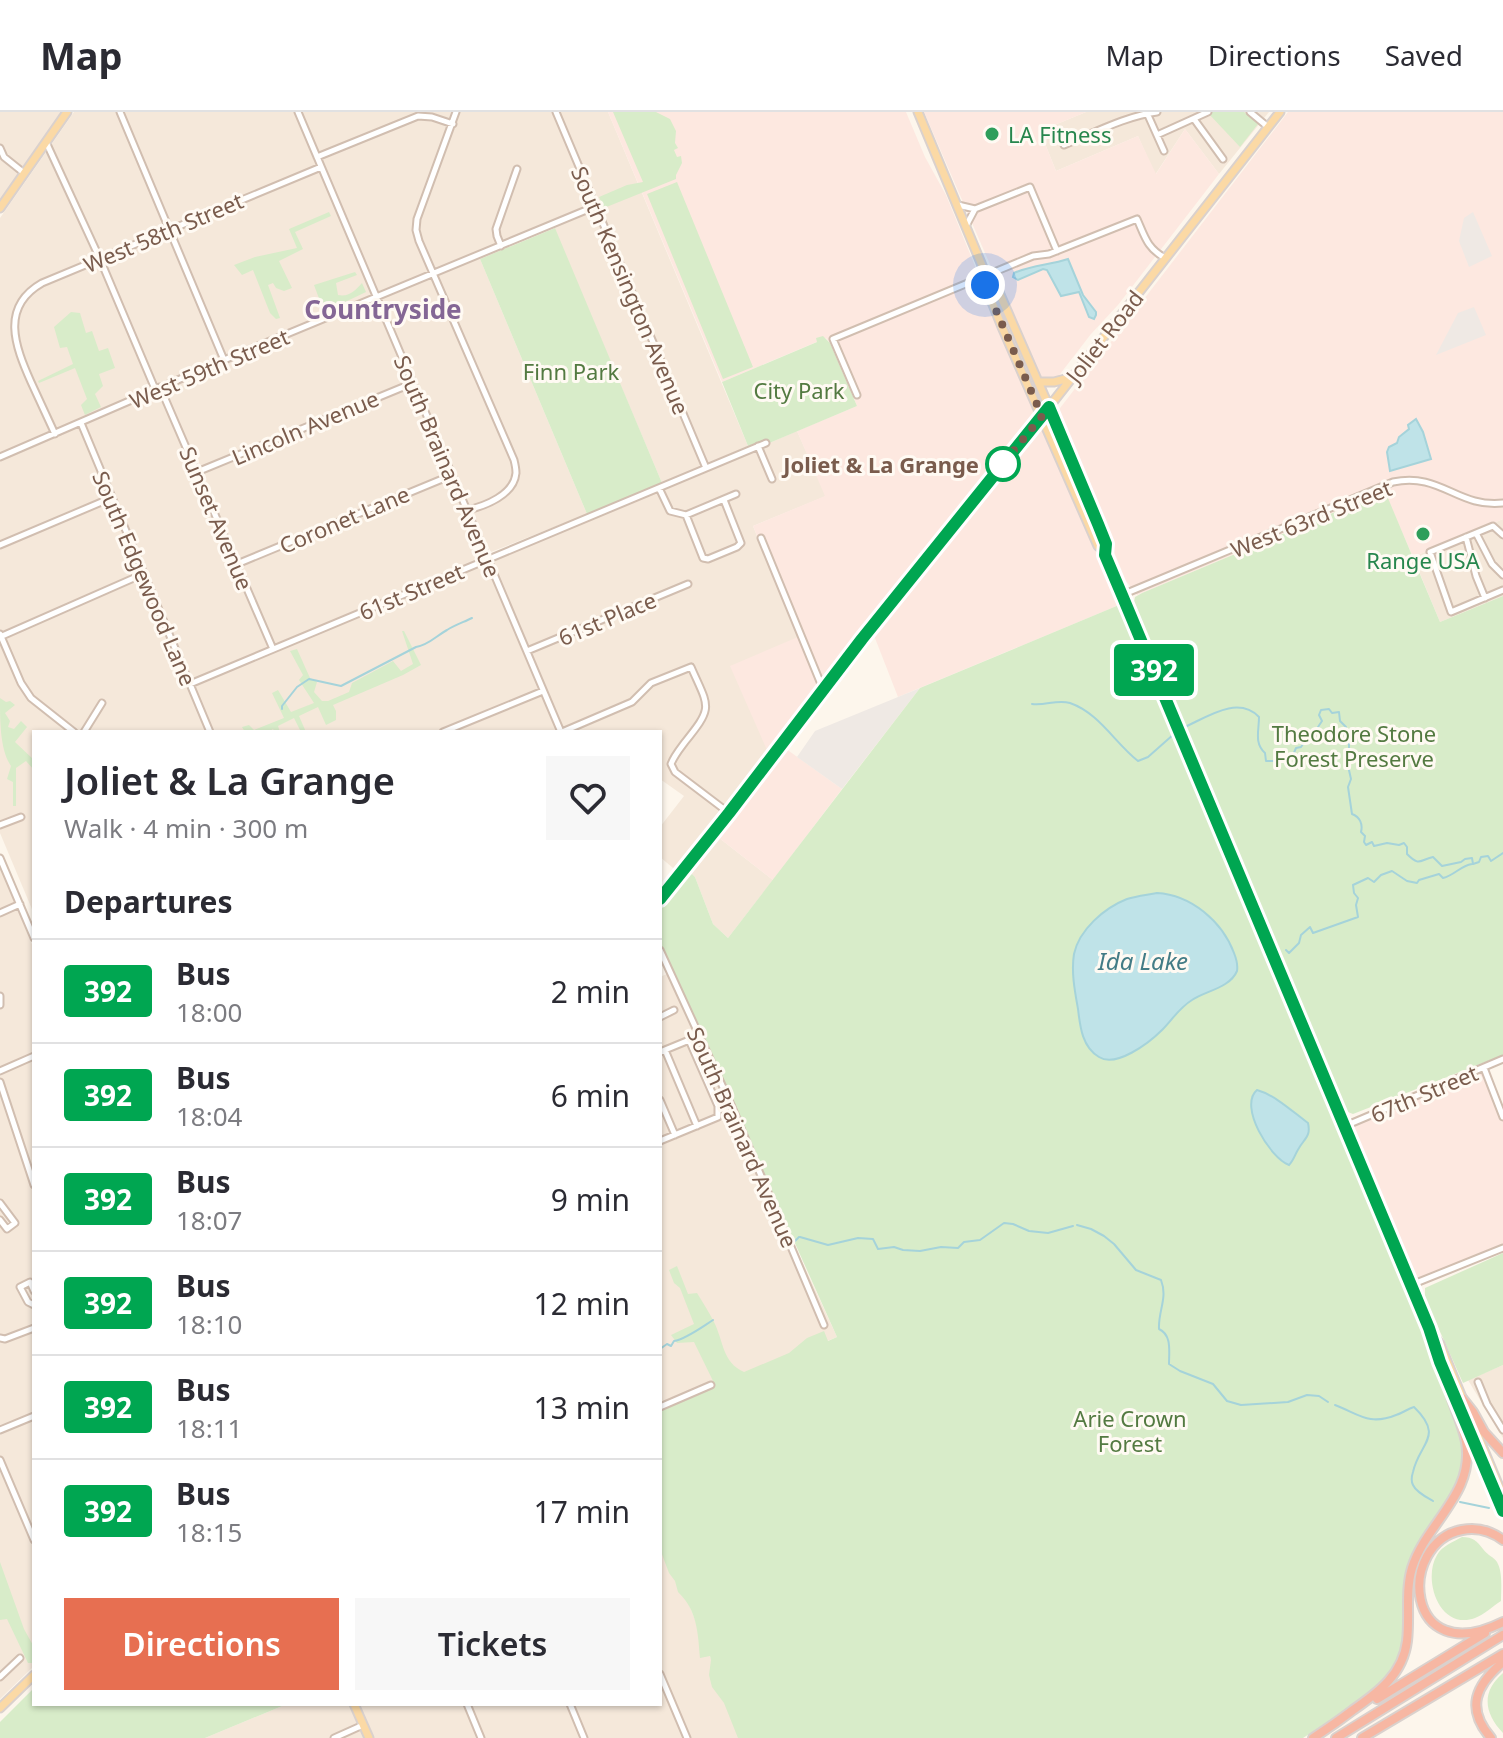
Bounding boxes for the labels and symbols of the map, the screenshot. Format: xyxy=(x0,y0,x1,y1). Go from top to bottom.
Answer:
place label: LA Fitness xyxy=(1008,119,1111,149)
marker: LA Fitness xyxy=(983,125,1001,143)
street label: South Kensington Avenue xyxy=(565,161,697,419)
street label: West 58th Street xyxy=(79,185,247,279)
your location xyxy=(965,265,1005,305)
street label: Joliet Road xyxy=(1057,284,1150,390)
district label: Countryside xyxy=(304,291,462,327)
street label: West 59th Street xyxy=(125,321,293,415)
street label: South Brainard Avenue xyxy=(388,350,508,582)
park label: Finn Park xyxy=(523,356,619,386)
park label: City Park xyxy=(754,375,845,405)
street label: Lincoln Avenue xyxy=(227,383,383,471)
street label: Sunset Avenue xyxy=(173,442,261,594)
marker: Joliet & La Grange xyxy=(986,447,1020,481)
place label: Joliet & La Grange xyxy=(781,449,979,479)
street label: South Edgewood Lane xyxy=(86,466,204,690)
street label: West 63rd Street xyxy=(1226,472,1396,564)
street label: Coronet Lane xyxy=(274,478,414,560)
marker: Range USA xyxy=(1414,525,1432,543)
place label: Range USA xyxy=(1366,545,1481,575)
street label: 61st Street xyxy=(354,556,468,626)
street label: 61st Place xyxy=(553,584,661,652)
line badge: 392 xyxy=(1108,644,1200,696)
park label: Theodore Stone Forest Preserve xyxy=(1272,718,1436,773)
water label: Ida Lake xyxy=(1097,944,1188,977)
street label: South Brainard Avenue xyxy=(681,1022,805,1252)
street label: 67th Street xyxy=(1366,1057,1482,1129)
park label: Arie Crown Forest xyxy=(1073,1403,1187,1458)

